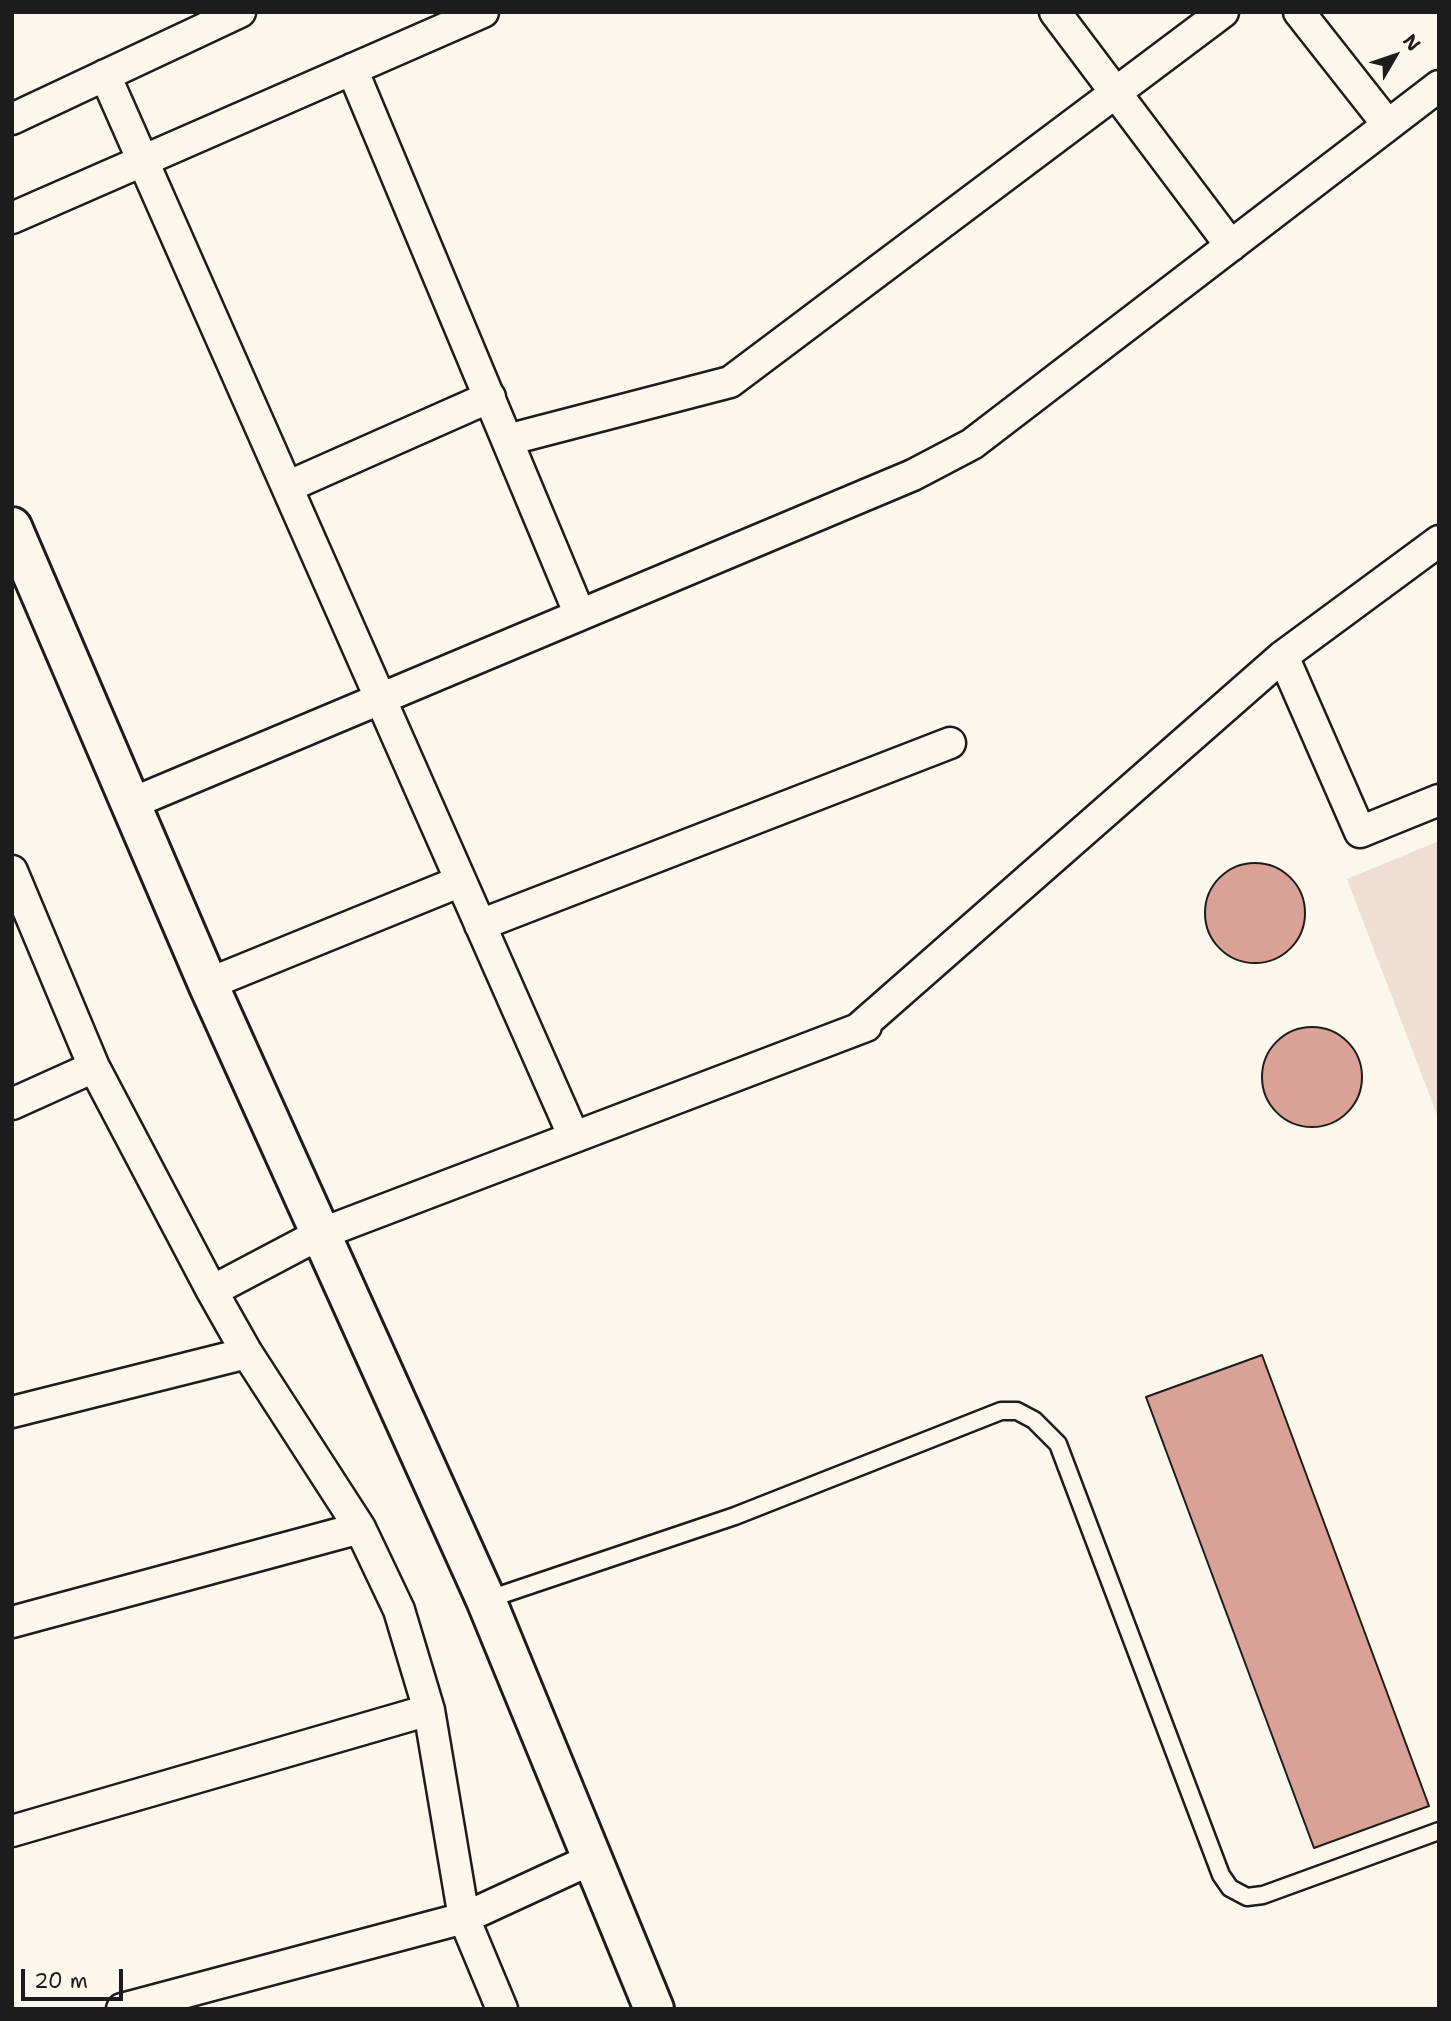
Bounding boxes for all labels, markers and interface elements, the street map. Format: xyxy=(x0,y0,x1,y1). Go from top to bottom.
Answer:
north arrow xyxy=(1360,21,1430,91)
text: N xyxy=(1397,29,1426,56)
scale bar xyxy=(24,1954,126,1998)
text: 20 m xyxy=(34,1967,88,1995)

